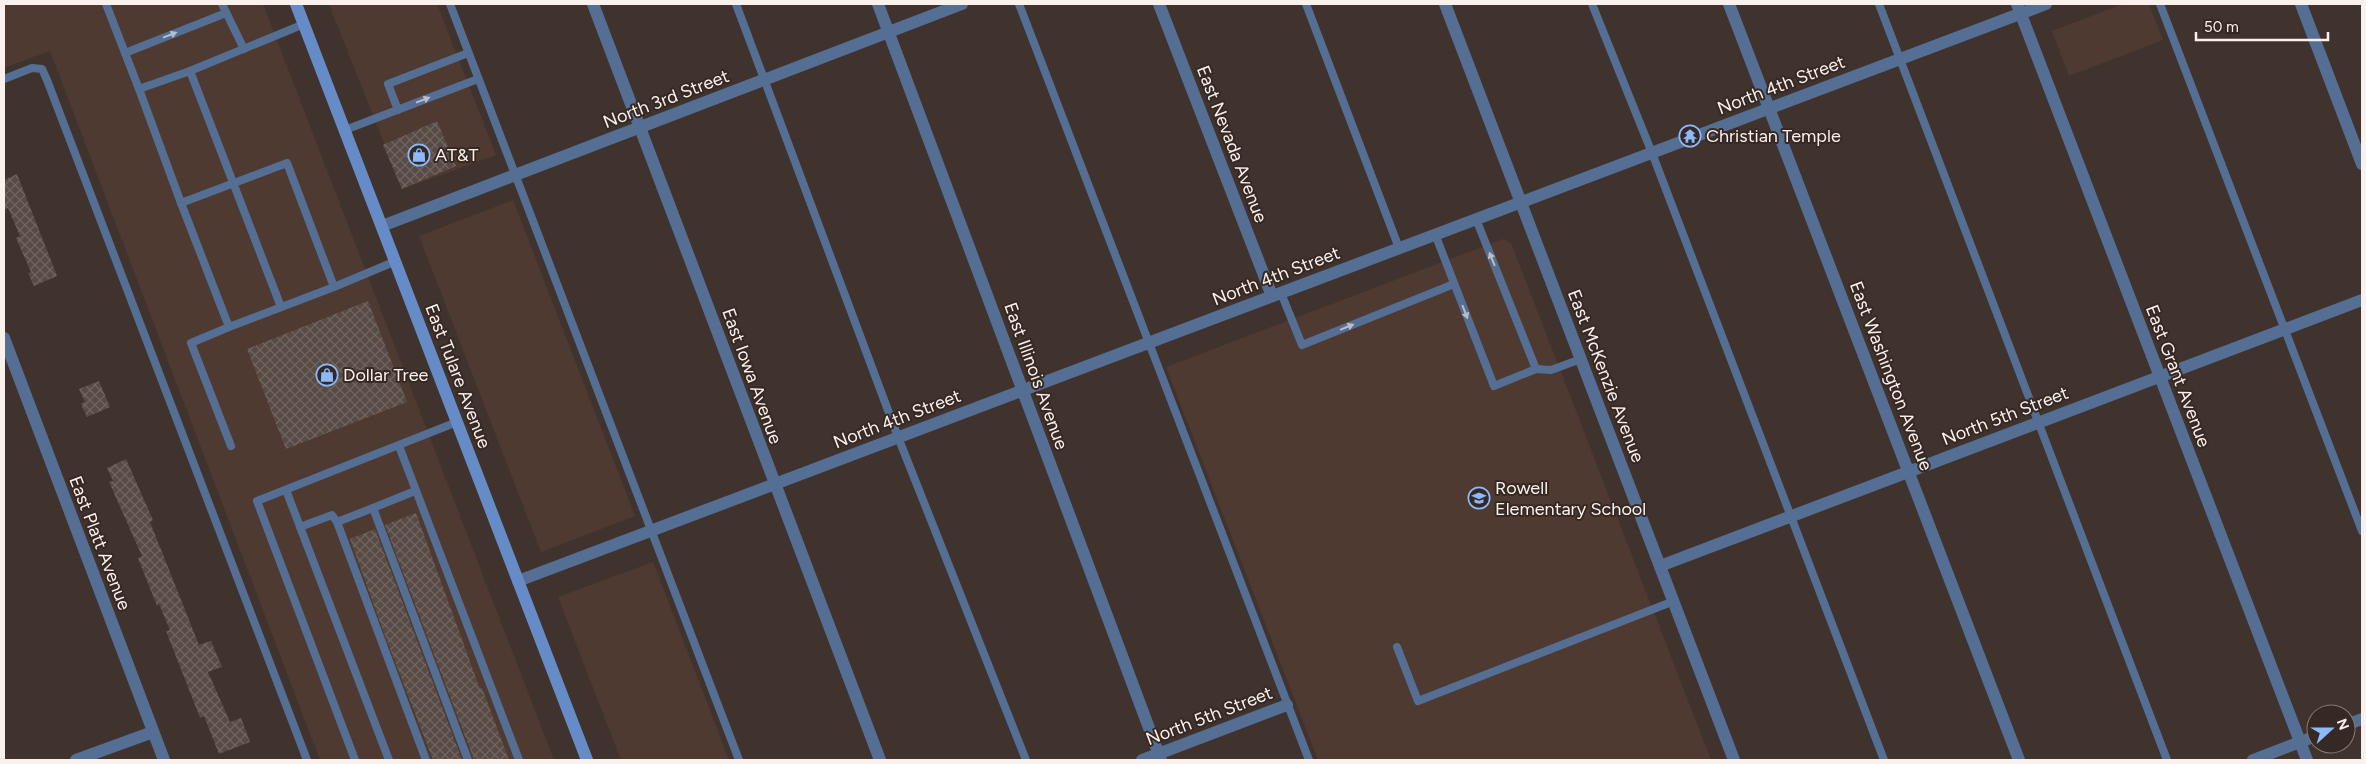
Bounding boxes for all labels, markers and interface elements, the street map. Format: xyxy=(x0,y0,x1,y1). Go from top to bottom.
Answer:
scale bar xyxy=(2196,10,2328,42)
text: 50 m xyxy=(2204,18,2239,36)
one-way arrow xyxy=(163,31,178,39)
street label: North 4th Street xyxy=(1714,51,1848,119)
street label: East Nevada Avenue xyxy=(1192,62,1272,226)
street label: North 3rd Street xyxy=(600,65,732,133)
one-way arrow xyxy=(416,96,431,104)
temple icon: Christian Temple xyxy=(1678,124,1702,148)
place label: Christian Temple xyxy=(1706,125,1841,147)
shop icon: AT&T xyxy=(407,143,431,167)
place label: AT&T xyxy=(435,144,478,166)
street label: North 4th Street xyxy=(1209,242,1343,310)
one-way arrow xyxy=(1488,251,1496,266)
street label: East Washington Avenue xyxy=(1845,278,1937,474)
street label: East McKenzie Avenue xyxy=(1563,286,1649,466)
street label: East Illinois Avenue xyxy=(999,299,1073,453)
street label: East Tulare Avenue xyxy=(420,301,496,452)
street label: East Grant Avenue xyxy=(2141,302,2215,450)
street label: East Iowa Avenue xyxy=(717,305,787,447)
one-way arrow xyxy=(1462,305,1469,320)
one-way arrow xyxy=(1340,323,1355,331)
shop icon: Dollar Tree xyxy=(315,363,339,387)
place label: Dollar Tree xyxy=(343,364,428,386)
street label: North 5th Street xyxy=(1939,382,2072,450)
street label: North 4th Street xyxy=(830,385,964,453)
street label: East Platt Avenue xyxy=(64,473,136,613)
place label: Rowell Elementary School xyxy=(1495,477,1646,520)
school or university icon: Rowell Elementary School xyxy=(1467,486,1491,510)
street label: North 5th Street xyxy=(1143,682,1276,750)
north arrow xyxy=(2306,704,2356,754)
text: N xyxy=(2333,716,2353,733)

